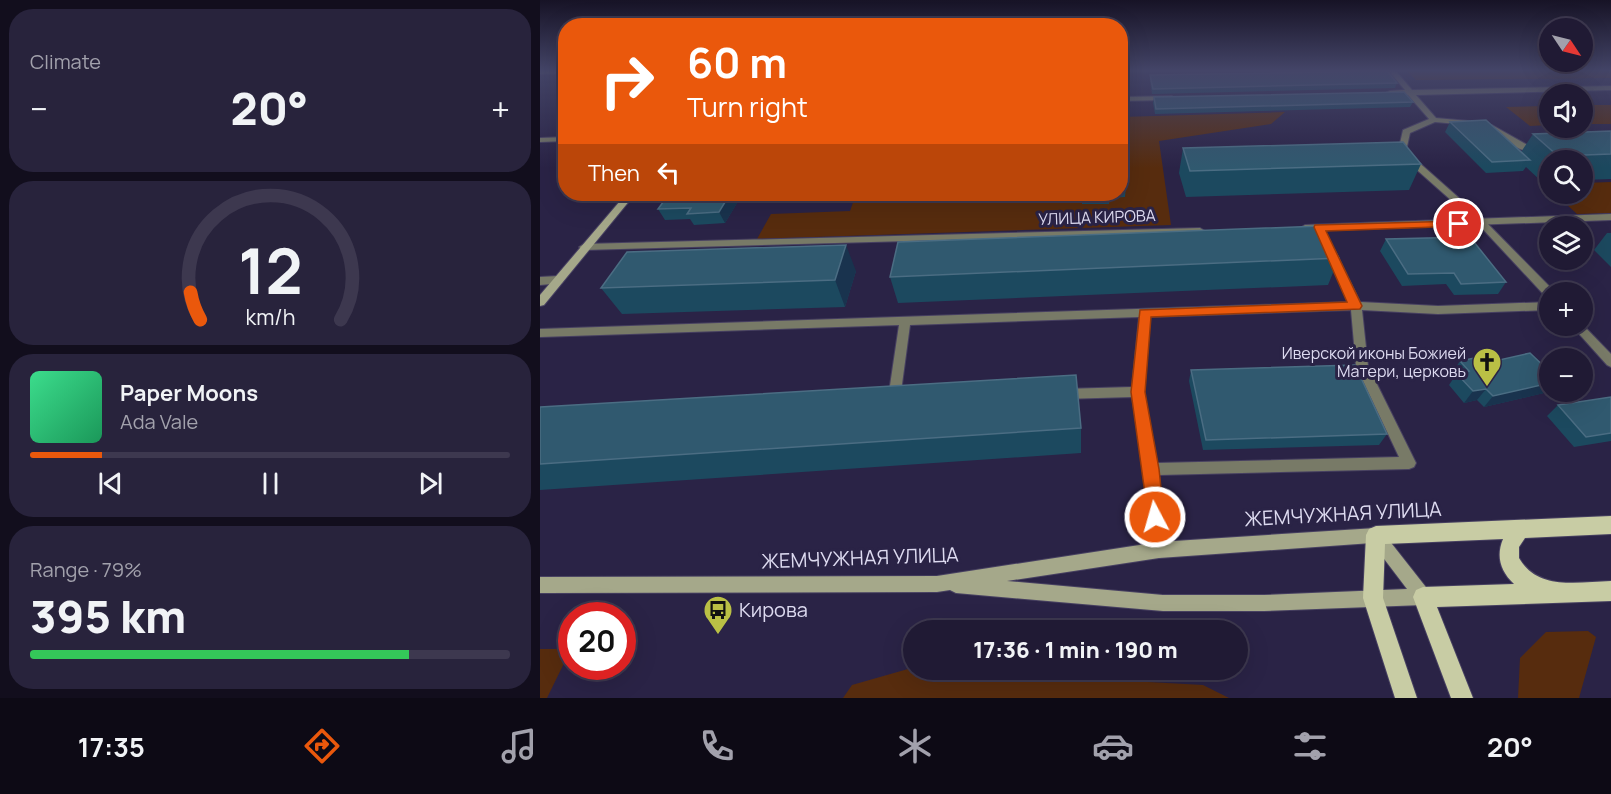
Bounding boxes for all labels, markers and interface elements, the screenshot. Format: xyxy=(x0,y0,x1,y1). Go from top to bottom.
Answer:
north arrow xyxy=(1539,18,1593,72)
map controls xyxy=(1539,18,1593,402)
text: 60 m xyxy=(687,33,787,91)
icon: right xyxy=(588,42,666,120)
text: Climate xyxy=(30,48,101,75)
text: 20° xyxy=(231,77,308,139)
button: sound xyxy=(1539,84,1593,138)
text: − xyxy=(30,86,48,131)
text: + xyxy=(491,86,510,131)
text: Turn right xyxy=(687,88,808,125)
button: search xyxy=(1539,150,1593,204)
icon: left xyxy=(652,156,685,189)
text: Then xyxy=(588,158,640,188)
pin xyxy=(1433,198,1484,249)
street label: УЛИЦА КИРОВА xyxy=(1038,204,1156,230)
icon: arrive xyxy=(1442,207,1475,240)
button: layers xyxy=(1539,216,1593,270)
text: 12 xyxy=(238,227,302,313)
button: + xyxy=(1539,282,1593,336)
text: km/h xyxy=(245,302,295,331)
place label: Иверской иконы Божией Матери, церковь xyxy=(1282,342,1466,382)
church icon: Иверской иконы Божией Матери, церковь xyxy=(1471,346,1503,388)
button: − xyxy=(1539,348,1593,402)
text: Paper Moons xyxy=(120,378,258,408)
text: Ada Vale xyxy=(120,408,198,435)
icon: previous xyxy=(94,467,127,500)
icon: pause xyxy=(254,467,287,500)
icon: next xyxy=(414,467,447,500)
position arrow xyxy=(1123,485,1187,549)
street label: ЖЕМЧУЖНАЯ УЛИЦА xyxy=(1244,495,1443,532)
street label: ЖЕМЧУЖНАЯ УЛИЦА xyxy=(761,541,959,574)
text: Range · 79% xyxy=(30,556,142,583)
text: 395 km xyxy=(30,585,186,647)
bus stop icon: Кирова xyxy=(702,594,734,636)
place label: Кирова xyxy=(739,596,808,623)
speed limit sign: 20 xyxy=(558,602,636,680)
text: 17:36 · 1 min · 190 m xyxy=(973,635,1178,665)
icon: directions xyxy=(301,725,343,767)
icon: music xyxy=(498,725,540,767)
icon: phone xyxy=(696,725,738,767)
icon: climate xyxy=(894,725,936,767)
icon: car xyxy=(1092,725,1134,767)
icon: filters xyxy=(1289,725,1331,767)
text: 17:35 xyxy=(78,728,145,765)
text: 20° xyxy=(1487,728,1533,765)

